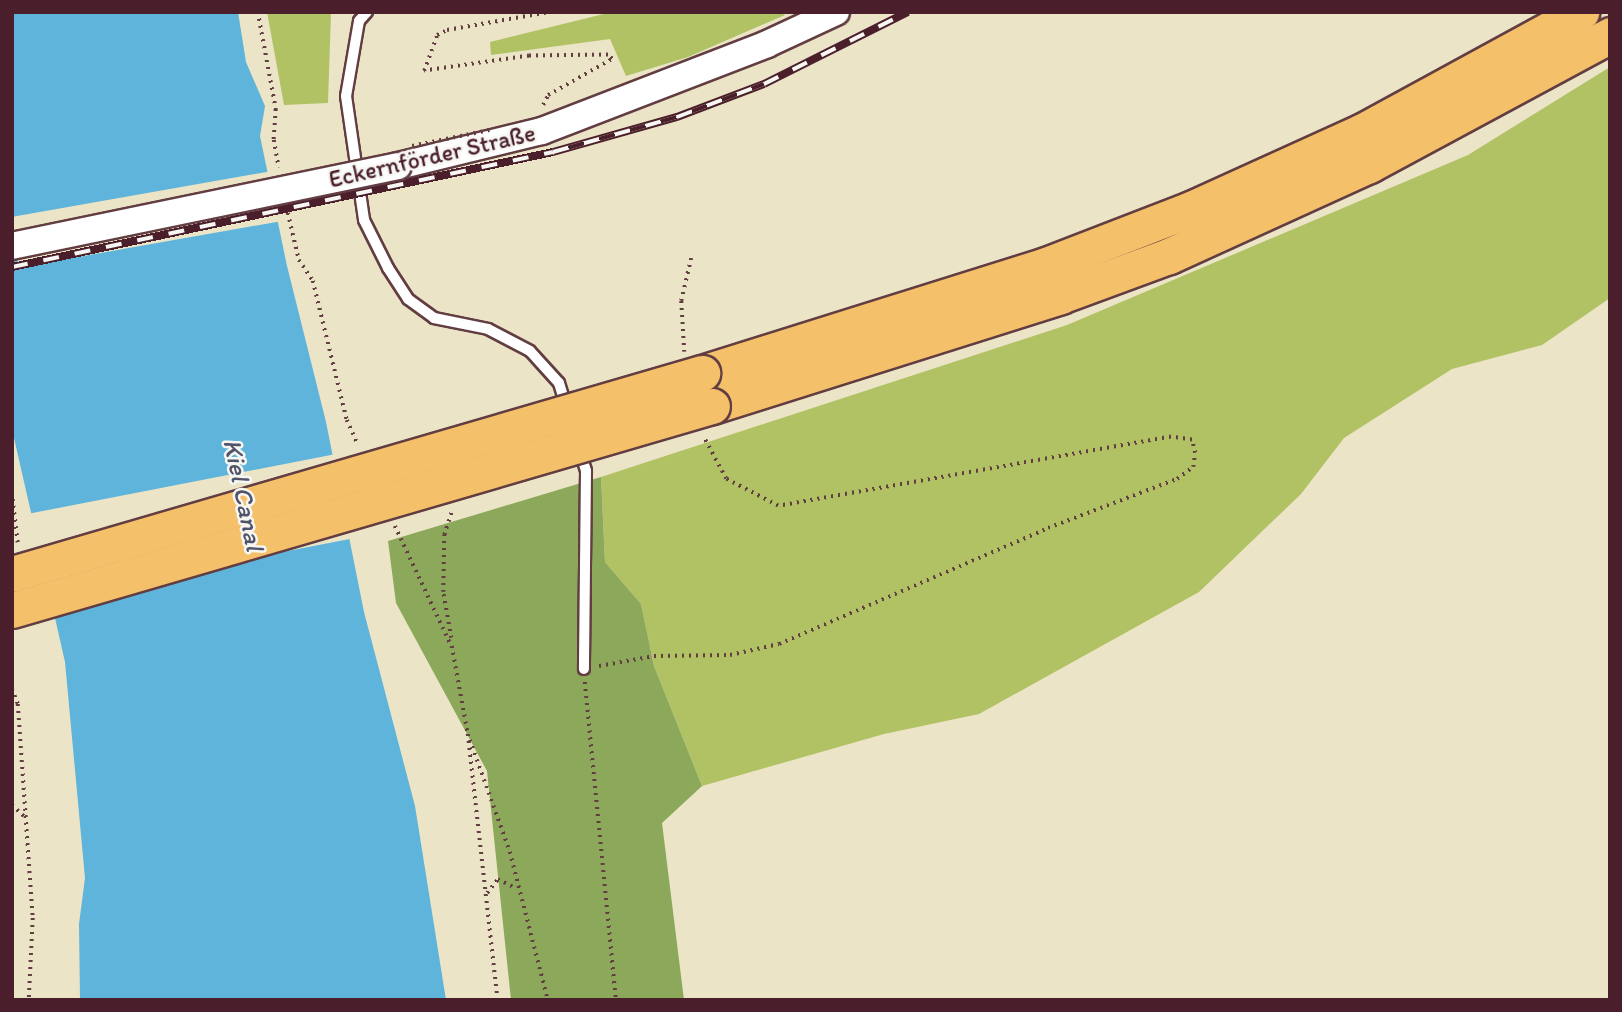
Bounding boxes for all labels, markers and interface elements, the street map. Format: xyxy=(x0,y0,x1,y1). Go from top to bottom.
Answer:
street label: Eckernförder Straße xyxy=(326,118,538,194)
water label: Kiel Canal xyxy=(216,436,270,554)

